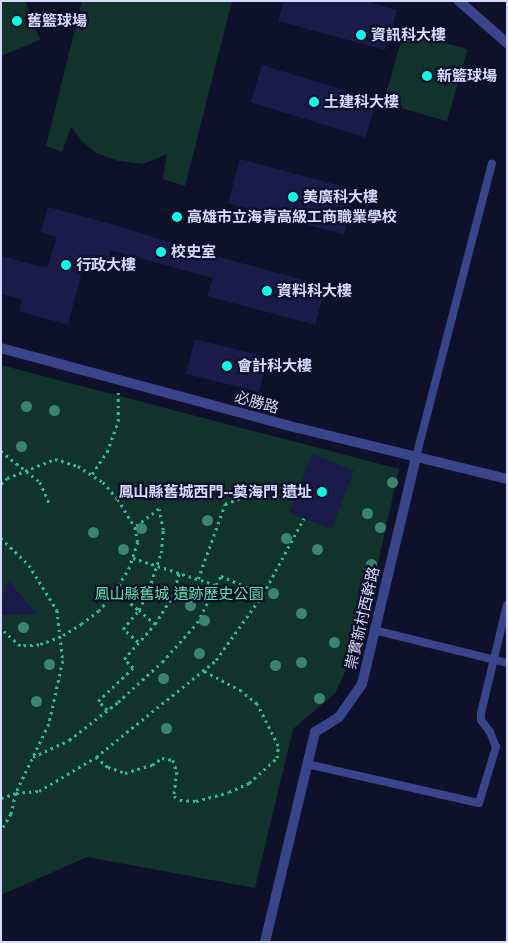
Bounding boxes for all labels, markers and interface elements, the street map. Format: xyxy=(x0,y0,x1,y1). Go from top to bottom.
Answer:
place label: 舊籃球場 xyxy=(27,12,87,30)
marker: 舊籃球場 xyxy=(11,15,23,27)
place label: 資訊科大樓 xyxy=(371,26,446,44)
marker: 資訊科大樓 xyxy=(355,29,367,41)
place label: 新籃球場 xyxy=(437,67,497,85)
marker: 新籃球場 xyxy=(421,70,433,82)
place label: 土建科大樓 xyxy=(324,93,399,111)
marker: 土建科大樓 xyxy=(308,96,320,108)
place label: 美廣科大樓 xyxy=(303,188,378,206)
marker: 美廣科大樓 xyxy=(287,191,299,203)
place label: 高雄市立海青高級工商職業學校 xyxy=(187,208,397,226)
marker: 高雄市立海青高級工商職業學校 xyxy=(171,211,183,223)
place label: 校史室 xyxy=(171,243,216,261)
marker: 校史室 xyxy=(155,246,167,258)
place label: 行政大樓 xyxy=(76,256,136,274)
marker: 行政大樓 xyxy=(60,259,72,271)
place label: 資料科大樓 xyxy=(277,282,352,300)
marker: 資料科大樓 xyxy=(261,285,273,297)
place label: 會計科大樓 xyxy=(237,357,312,375)
marker: 會計科大樓 xyxy=(221,360,233,372)
street label: 必勝路 xyxy=(233,387,281,417)
place label: 鳳山縣舊城西門--奠海門 遺址 xyxy=(118,483,312,501)
marker: 鳳山縣舊城西門--奠海門 遺址 xyxy=(316,486,328,498)
street label: 崇實新村西幹路 xyxy=(341,565,383,671)
park label: 鳳山縣舊城 遺跡歷史公園 xyxy=(95,585,263,603)

